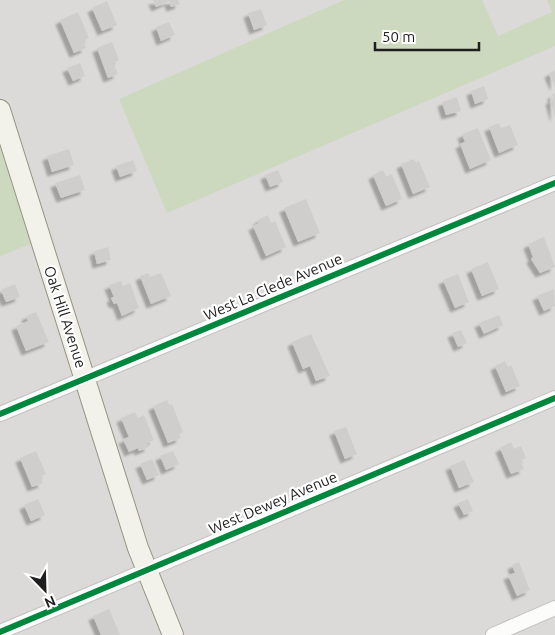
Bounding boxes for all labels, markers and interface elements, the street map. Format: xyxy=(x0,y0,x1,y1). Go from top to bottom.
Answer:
scale bar xyxy=(375,20,479,52)
text: 50 m xyxy=(382,28,415,45)
street label: West La Clede Avenue xyxy=(201,250,345,323)
street label: Oak Hill Avenue xyxy=(41,264,90,370)
street label: West Dewey Avenue xyxy=(206,468,340,537)
north arrow xyxy=(20,565,70,615)
text: N xyxy=(42,593,58,611)

